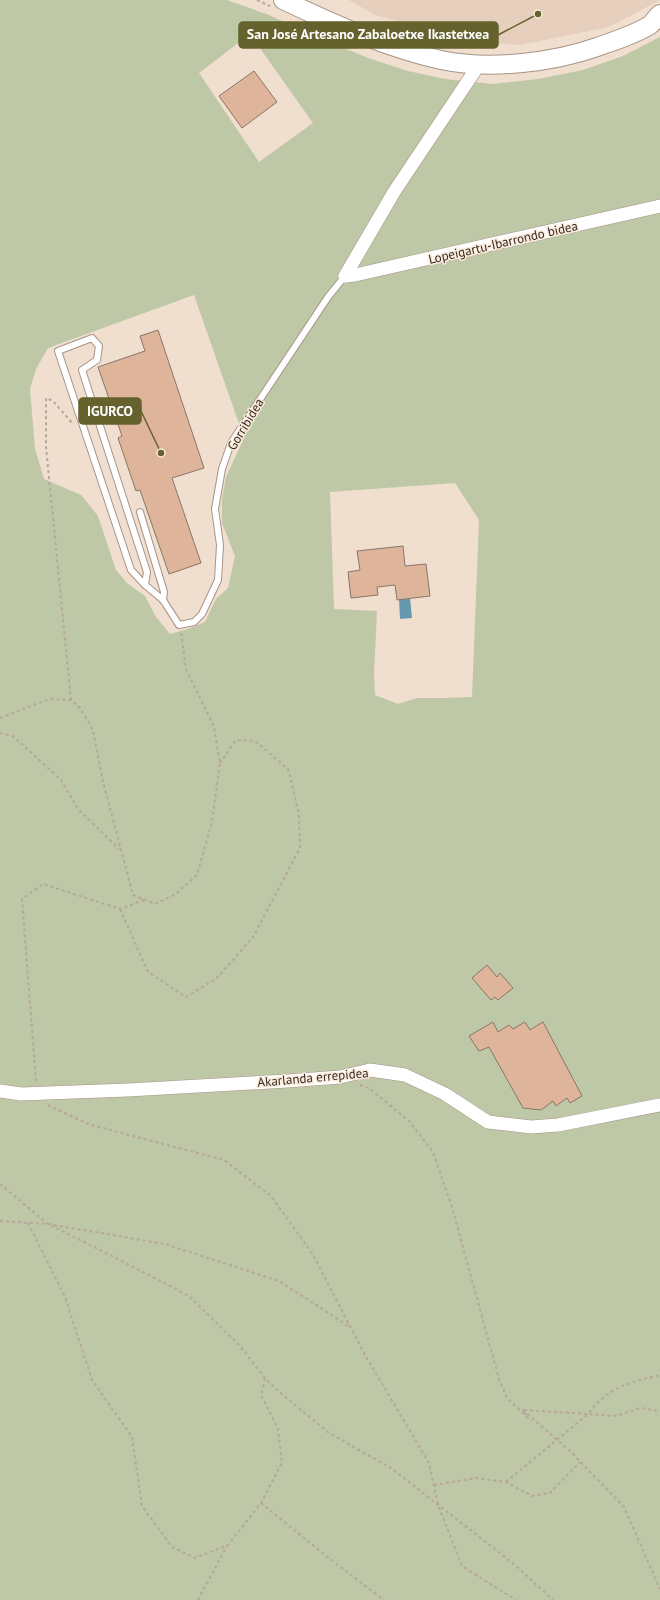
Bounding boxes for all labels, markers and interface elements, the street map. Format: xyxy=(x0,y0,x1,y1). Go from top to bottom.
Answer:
callout: San José Artesano Zabaloetxe Ikastetxea xyxy=(239,22,498,48)
text: San José Artesano Zabaloetxe Ikastetxea xyxy=(247,25,489,43)
street label: Lopeigartu-Ibarrondo bidea xyxy=(427,217,579,268)
street label: Gorribidea xyxy=(223,395,268,453)
callout: IGURCO xyxy=(79,398,141,424)
text: IGURCO xyxy=(87,402,133,420)
street label: Akarlanda errepidea xyxy=(257,1064,369,1091)

